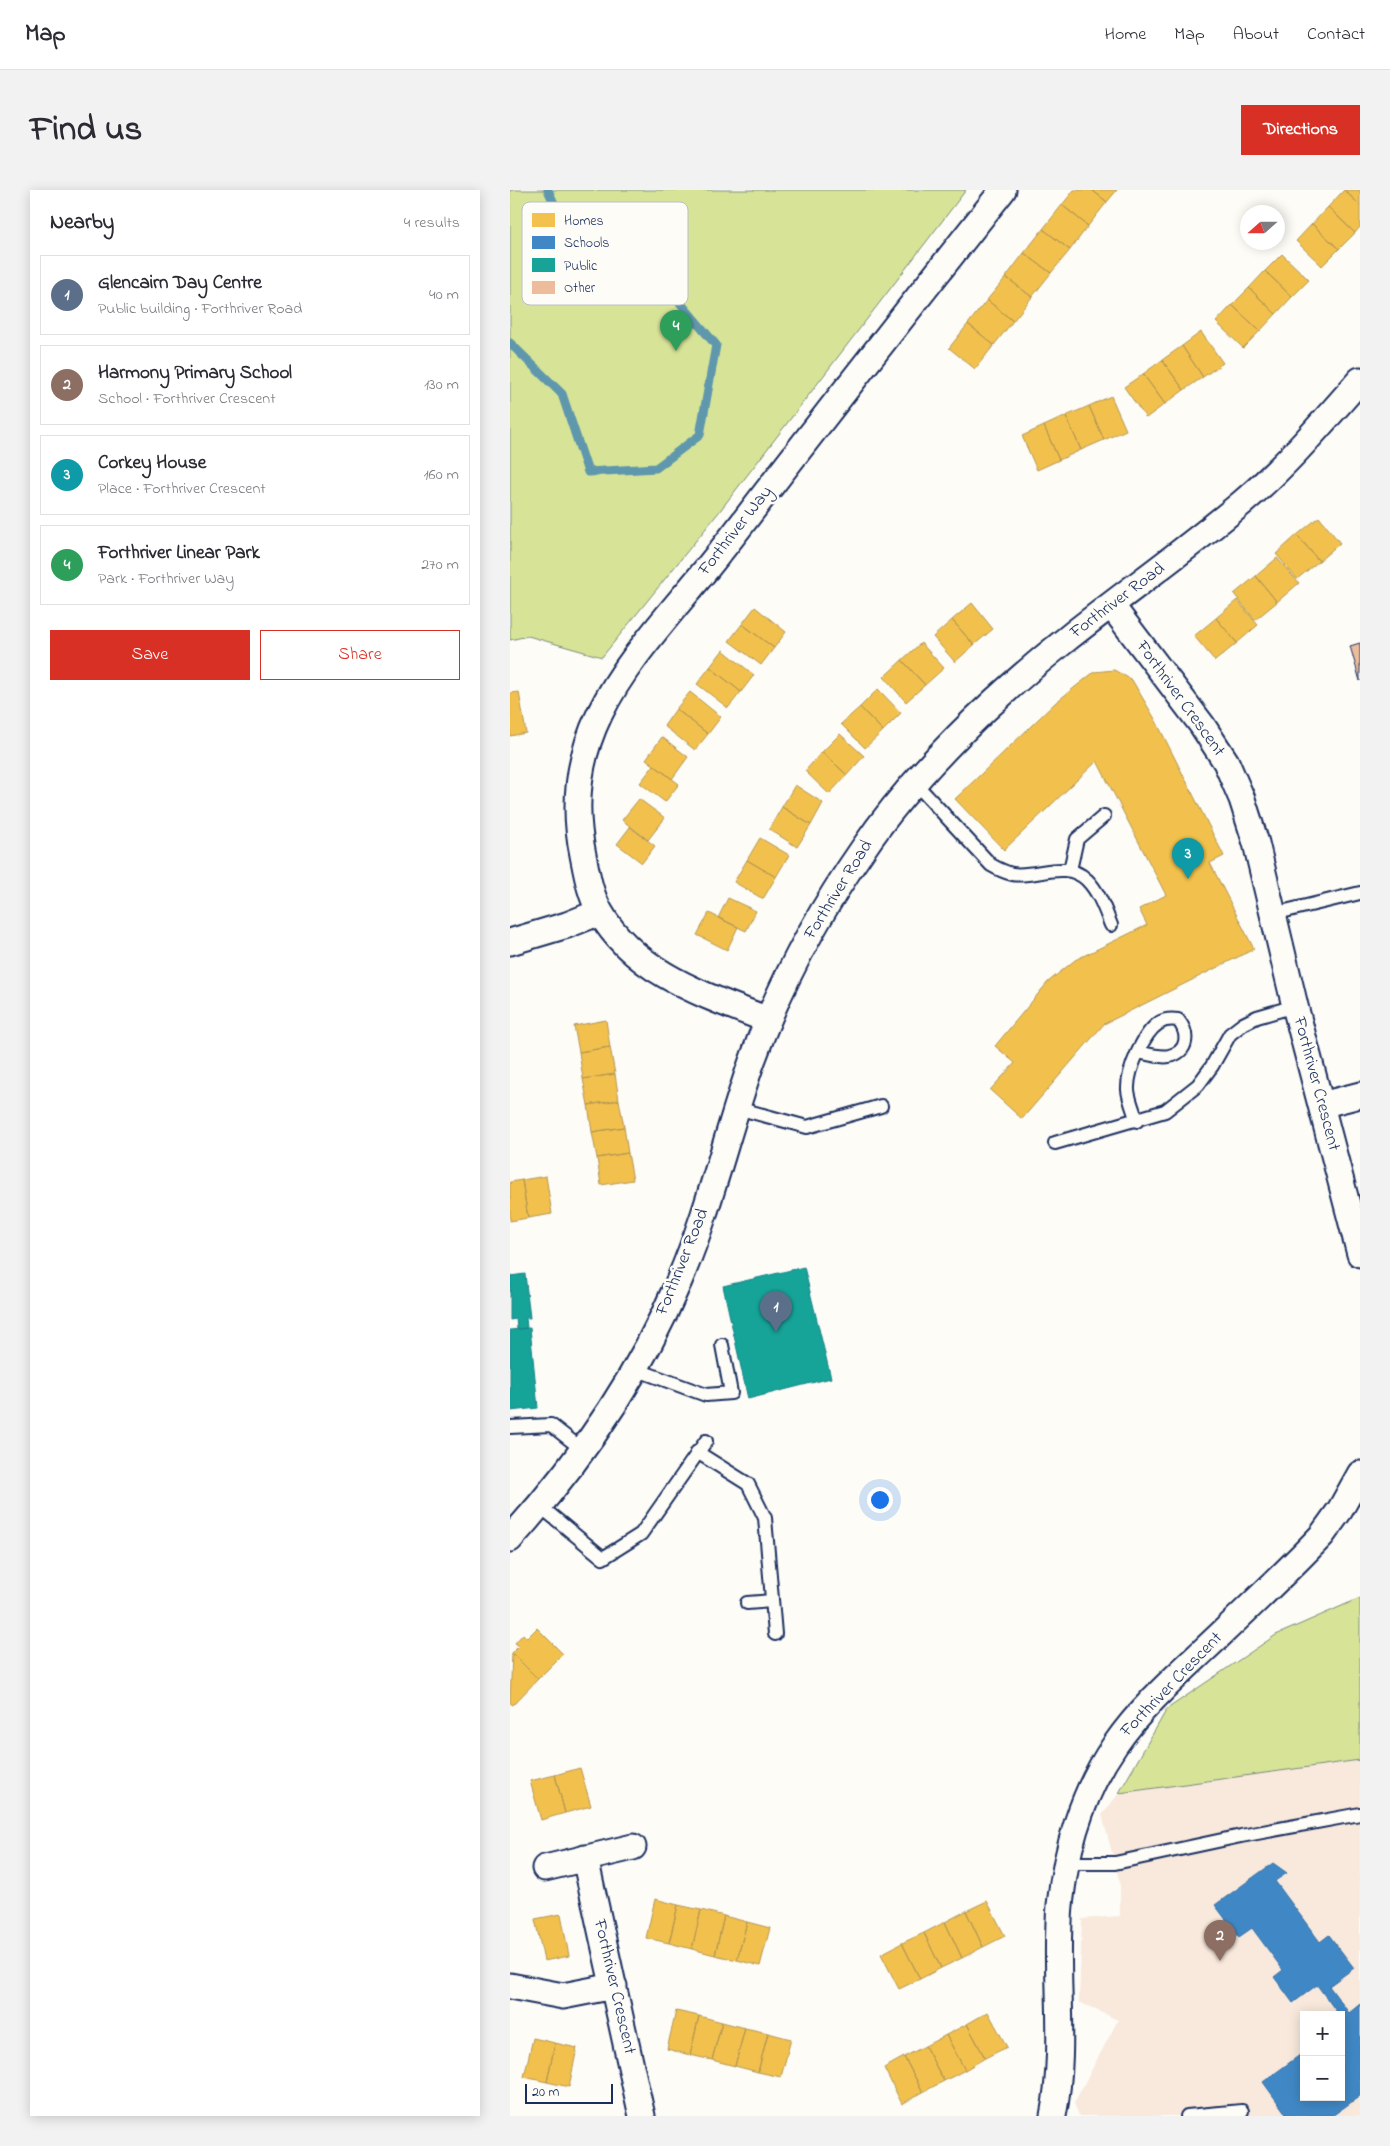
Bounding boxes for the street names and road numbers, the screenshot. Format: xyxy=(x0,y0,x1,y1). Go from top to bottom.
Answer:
street label: Forthriver Way xyxy=(692,481,779,582)
street label: Forthriver Road xyxy=(1064,557,1171,646)
street label: Forthriver Crescent xyxy=(1128,635,1231,762)
street label: Forthriver Road xyxy=(797,835,880,946)
street label: Forthriver Crescent xyxy=(1285,1013,1346,1154)
street label: Forthriver Road xyxy=(649,1205,716,1320)
street label: Forthriver Crescent xyxy=(1114,1626,1229,1744)
street label: Forthriver Crescent xyxy=(586,1916,642,2057)

